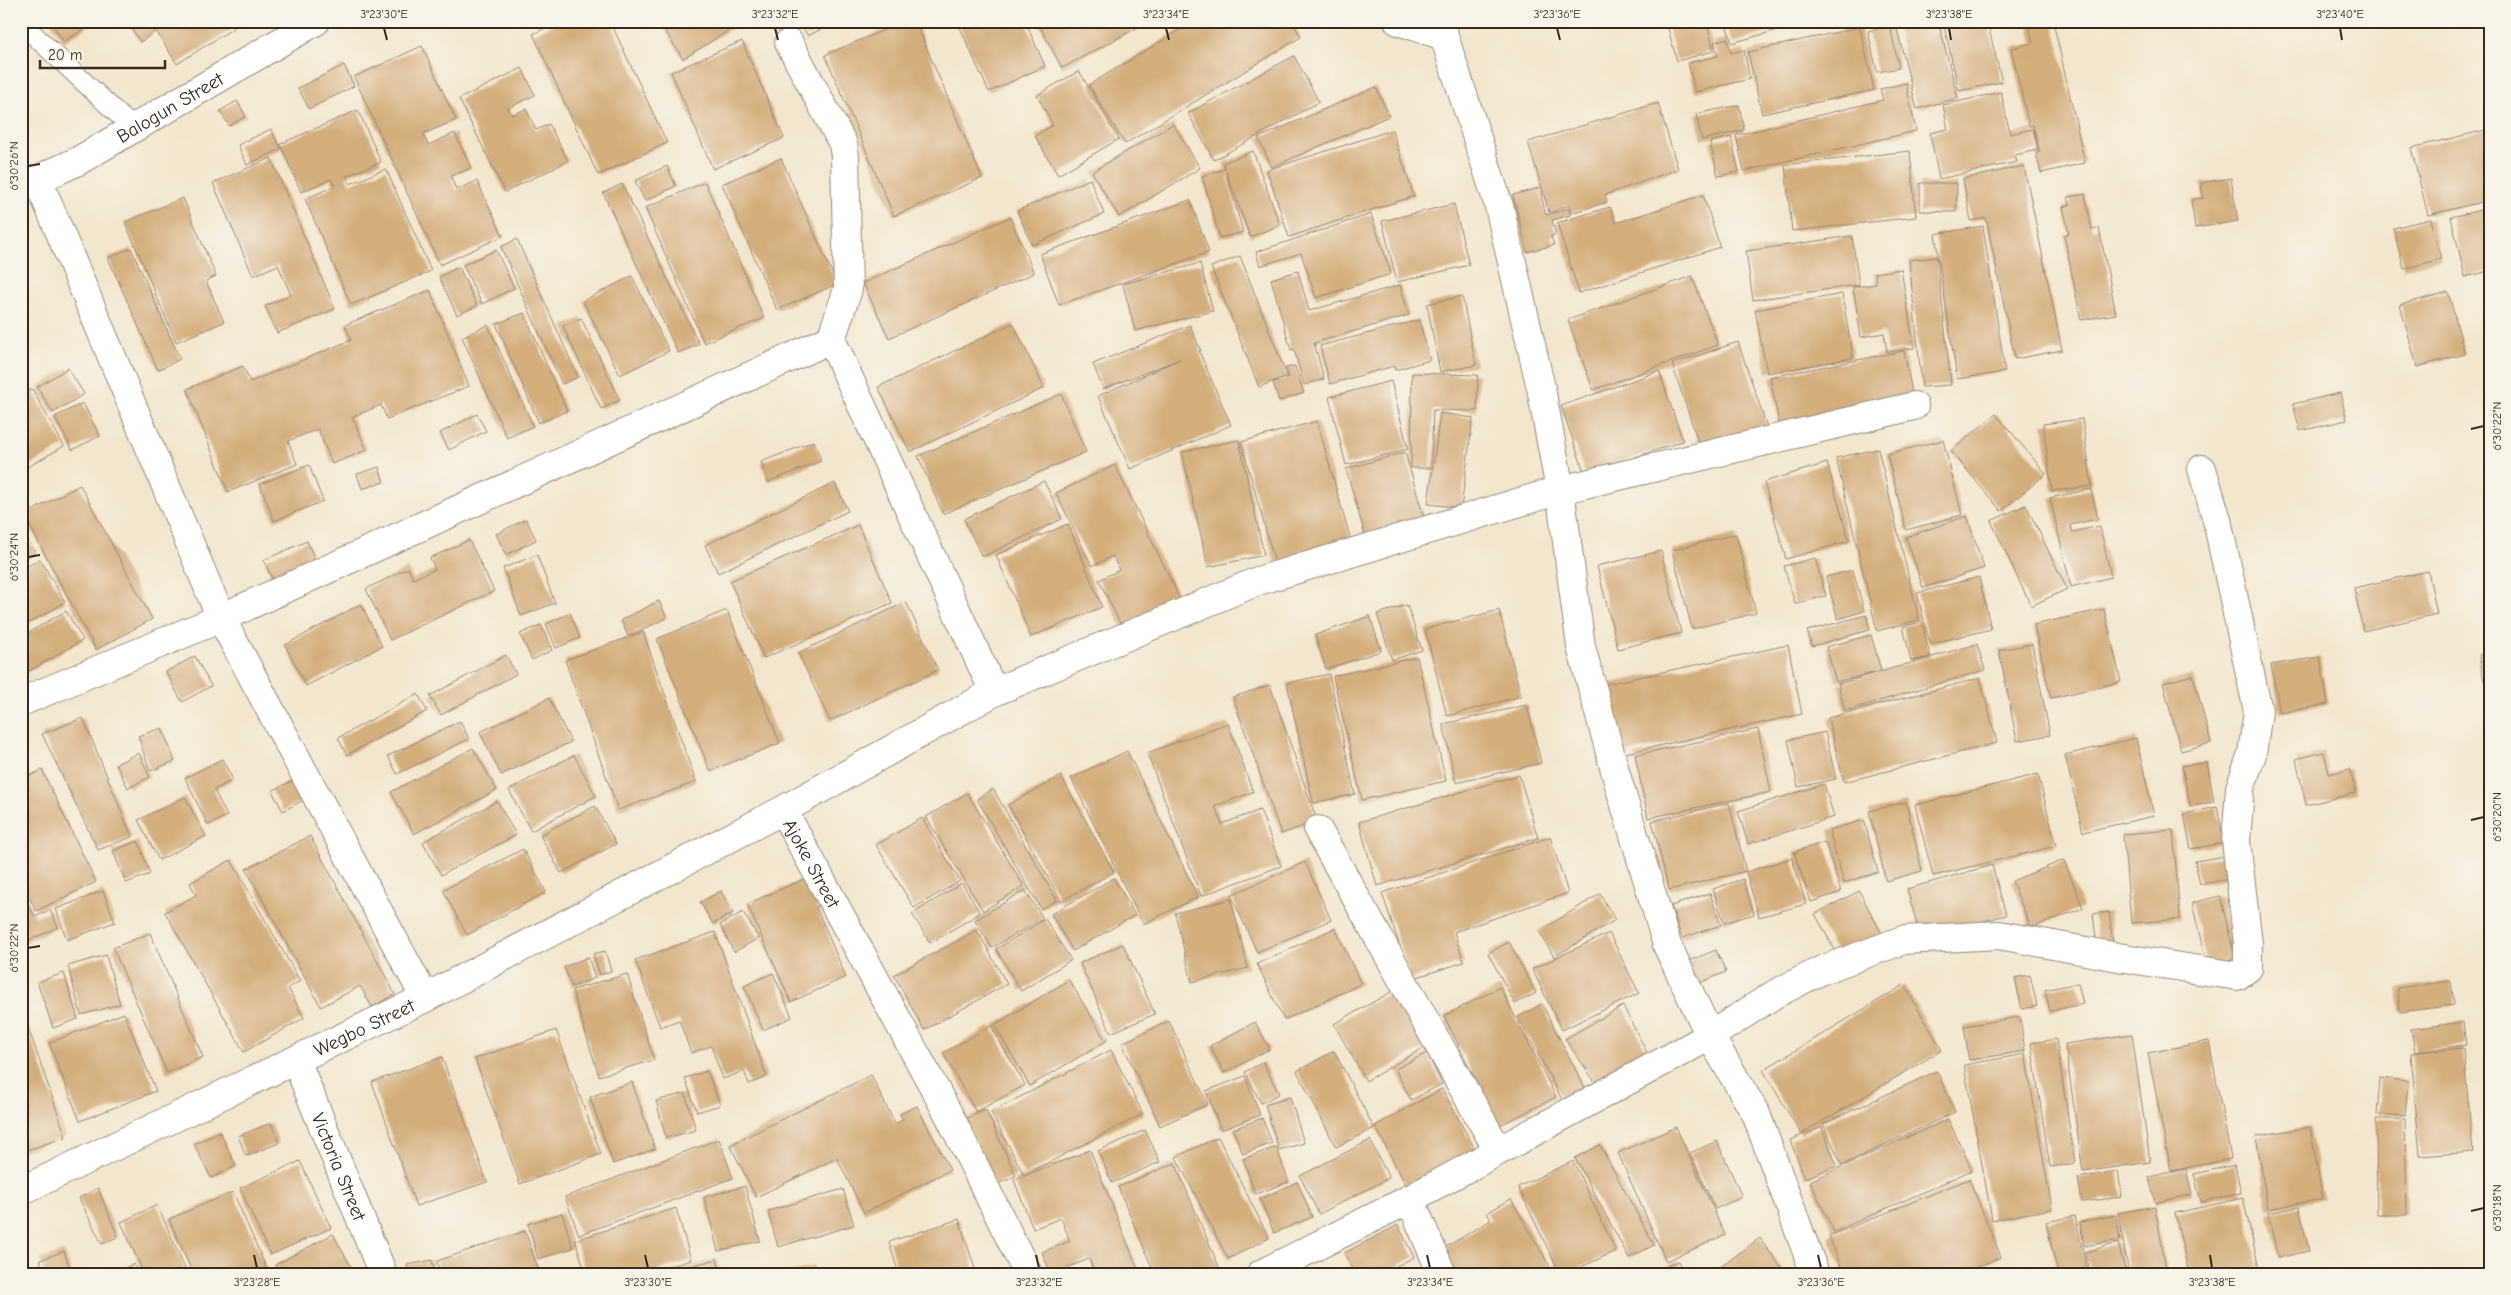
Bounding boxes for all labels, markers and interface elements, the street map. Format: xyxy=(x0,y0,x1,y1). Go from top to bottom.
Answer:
text: 3°23'30"E xyxy=(360,7,408,21)
text: 3°23'32"E xyxy=(752,7,798,21)
text: 3°23'34"E xyxy=(1143,7,1189,21)
text: 3°23'36"E xyxy=(1534,7,1580,21)
text: 3°23'38"E xyxy=(1926,7,1972,21)
text: 3°23'40"E xyxy=(2316,7,2364,21)
scale bar xyxy=(40,38,165,70)
text: 20 m xyxy=(48,46,82,64)
street label: Balogun Street xyxy=(113,68,228,148)
text: 6°30'26"N xyxy=(7,141,21,191)
text: 6°30'22"N xyxy=(2490,402,2504,450)
text: 6°30'24"N xyxy=(7,533,21,581)
text: 6°30'20"N xyxy=(2490,792,2504,842)
street label: Ajoke Street xyxy=(778,815,844,912)
text: 6°30'22"N xyxy=(7,924,21,972)
street label: Wegbo Street xyxy=(310,994,419,1062)
street label: Victoria Street xyxy=(307,1110,370,1225)
text: 6°30'18"N xyxy=(2490,1184,2504,1232)
text: 3°23'28"E xyxy=(234,1275,280,1289)
text: 3°23'30"E xyxy=(624,1275,672,1289)
text: 3°23'32"E xyxy=(1016,1275,1062,1289)
text: 3°23'34"E xyxy=(1407,1275,1453,1289)
text: 3°23'36"E xyxy=(1798,1275,1844,1289)
text: 3°23'38"E xyxy=(2189,1275,2235,1289)

